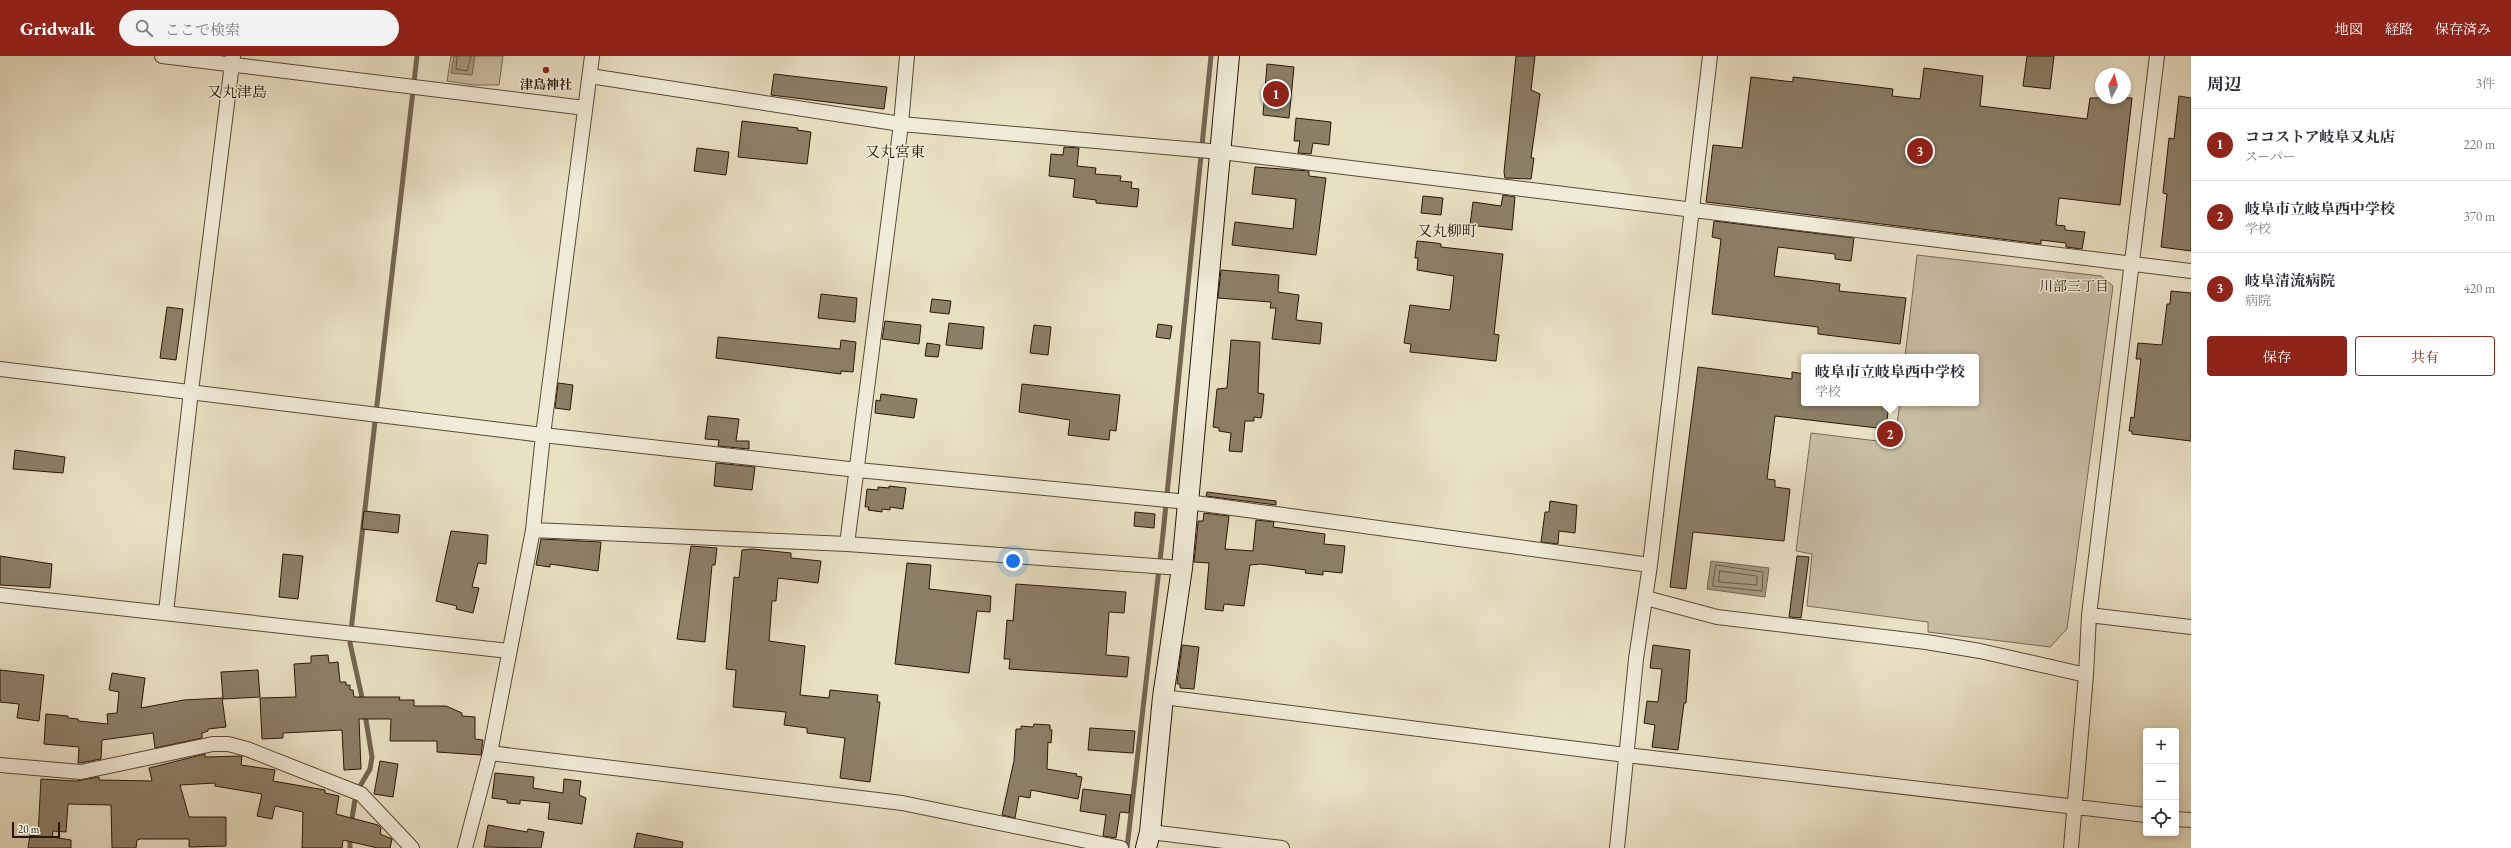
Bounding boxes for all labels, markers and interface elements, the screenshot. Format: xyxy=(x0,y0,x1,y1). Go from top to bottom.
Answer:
search box xyxy=(119,10,399,46)
text: Gridwalk xyxy=(20,16,95,41)
icon: search xyxy=(133,17,155,39)
text: ここで検索 xyxy=(165,20,240,39)
text: 地図 xyxy=(2335,20,2363,38)
text: 経路 xyxy=(2385,20,2413,38)
text: 保存済み xyxy=(2435,20,2491,38)
marker: 津島神社 xyxy=(541,65,551,75)
north arrow xyxy=(2095,68,2131,104)
text: 周辺 xyxy=(2207,73,2241,95)
text: 3件 xyxy=(2476,75,2495,92)
place label: 津島神社 xyxy=(520,76,572,93)
pin: 1 xyxy=(1263,79,1289,109)
district label: 又丸津島 xyxy=(207,82,267,101)
text: ココストア岐阜又丸店 xyxy=(2245,127,2395,146)
pin: 3 xyxy=(1907,136,1933,166)
text: 1 xyxy=(2217,136,2223,153)
text: 220 m xyxy=(2464,136,2495,153)
district label: 又丸宮東 xyxy=(865,142,925,161)
text: スーパー xyxy=(2245,148,2296,165)
text: 岐阜市立岐阜西中学校 xyxy=(2245,199,2395,218)
text: 2 xyxy=(2217,208,2223,225)
text: 370 m xyxy=(2464,208,2495,225)
text: 学校 xyxy=(2245,220,2271,237)
district label: 又丸柳町 xyxy=(1417,221,1477,240)
text: 岐阜清流病院 xyxy=(2245,271,2335,290)
district label: 川部三丁目 xyxy=(2039,277,2109,295)
text: 3 xyxy=(2217,280,2223,297)
text: 420 m xyxy=(2464,280,2495,297)
text: 病院 xyxy=(2245,292,2271,309)
button: 保存 xyxy=(2207,336,2347,376)
button: 共有 xyxy=(2355,336,2495,376)
popup xyxy=(1801,354,1979,406)
text: 岐阜市立岐阜西中学校 xyxy=(1815,362,1965,381)
text: 学校 xyxy=(1815,383,1841,400)
pin: 2 xyxy=(1877,419,1903,449)
your location xyxy=(1003,551,1023,571)
map controls xyxy=(2143,728,2179,836)
button: + xyxy=(2143,728,2179,764)
button: − xyxy=(2143,764,2179,800)
button: locate xyxy=(2143,800,2179,836)
scale bar xyxy=(12,820,60,839)
text: 20 m xyxy=(18,822,39,836)

